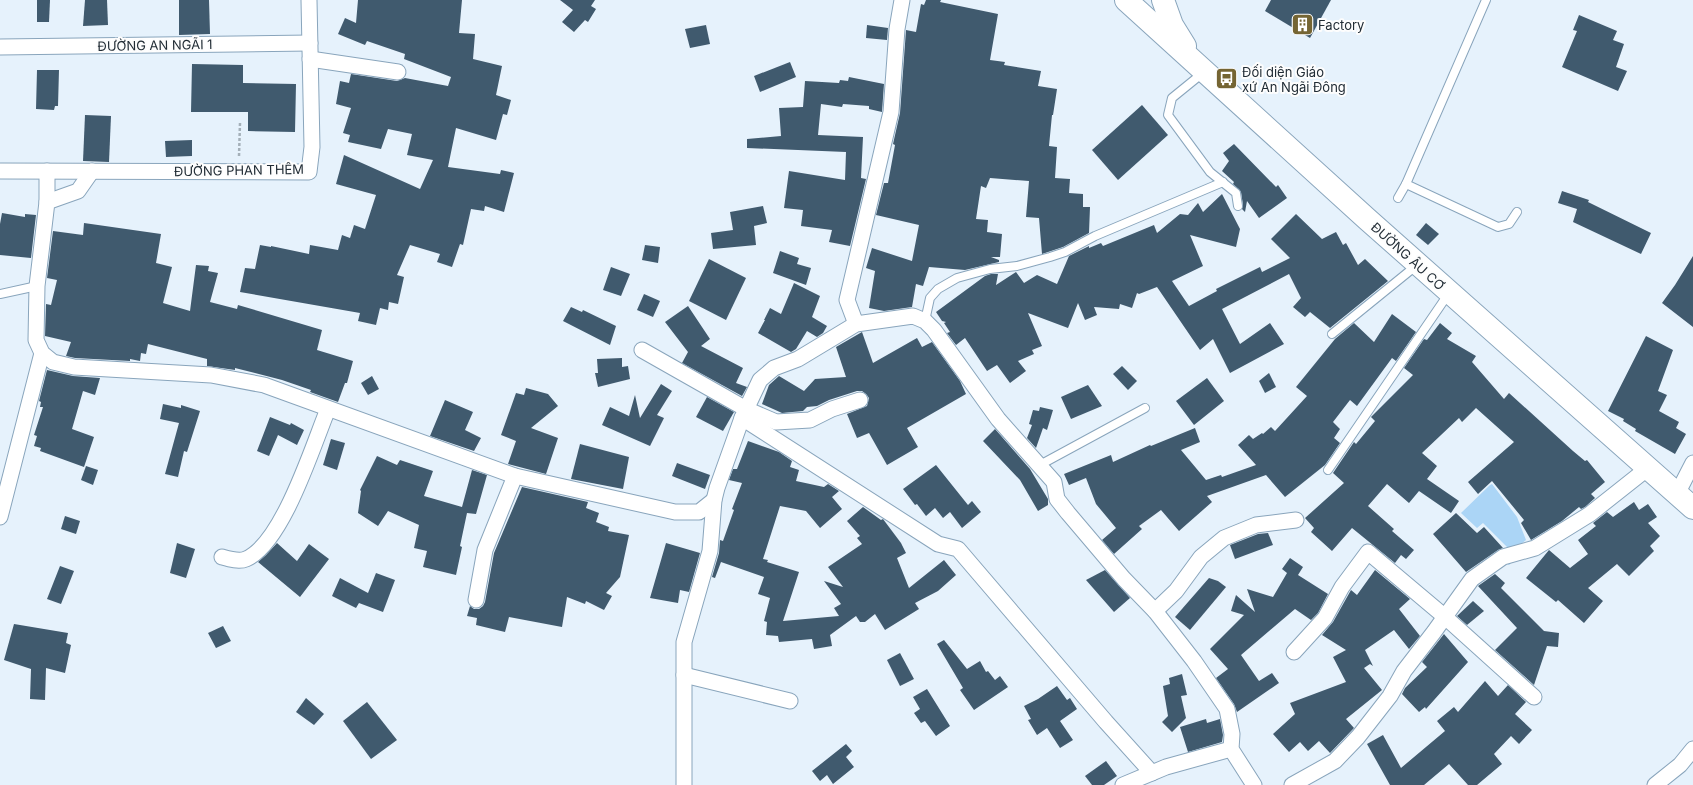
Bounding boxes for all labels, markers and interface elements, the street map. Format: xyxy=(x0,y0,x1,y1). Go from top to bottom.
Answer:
building icon: Factory xyxy=(1289,12,1315,38)
place label: Factory xyxy=(1318,17,1364,33)
street label: ĐƯỜNG AN NGÃI 1 xyxy=(97,36,213,54)
place label: Đối diện Giáo xứ An Ngãi Đông xyxy=(1242,64,1346,95)
bus stop icon: Đối diện Giáo xứ An Ngãi Đông xyxy=(1214,66,1240,92)
street label: ĐƯỜNG PHAN THÊM xyxy=(174,161,304,179)
street label: ĐƯỜNG ÂU CƠ xyxy=(1368,219,1448,293)

